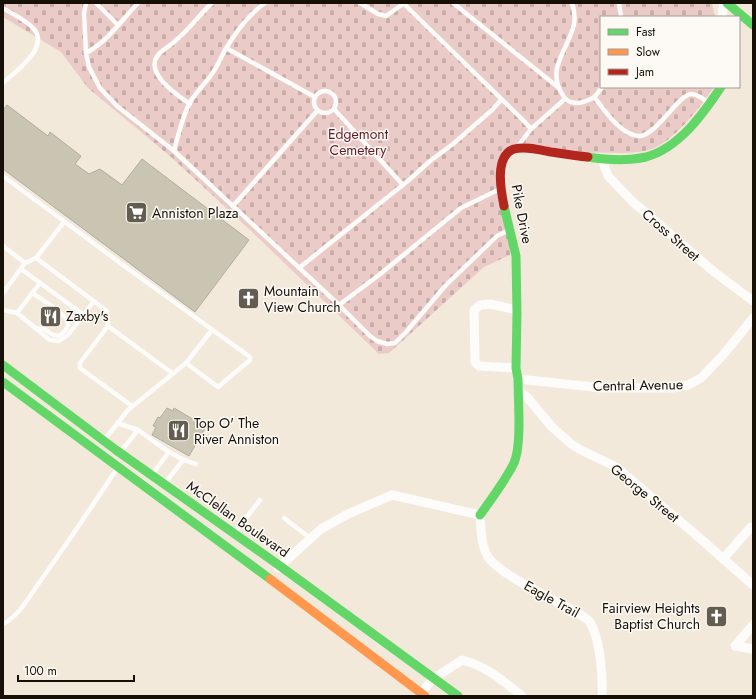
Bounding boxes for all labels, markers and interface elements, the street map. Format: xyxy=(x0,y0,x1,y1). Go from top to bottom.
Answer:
legend xyxy=(600,16,740,88)
text: Fast xyxy=(636,23,655,41)
text: Slow xyxy=(636,43,661,61)
text: Jam xyxy=(634,63,654,81)
park label: Edgemont Cemetery xyxy=(328,124,389,160)
street label: Pike Drive xyxy=(506,183,538,245)
supermarket icon: Anniston Plaza xyxy=(124,200,150,226)
place label: Anniston Plaza xyxy=(152,203,239,223)
street label: Cross Street xyxy=(638,204,705,266)
place label: Mountain View Church xyxy=(264,281,341,317)
church icon: Mountain View Church xyxy=(235,286,261,312)
restaurant icon: Zaxby's xyxy=(37,303,63,329)
place label: Zaxby's xyxy=(66,306,109,326)
street label: Central Avenue xyxy=(593,374,683,396)
place label: Top O' The River Anniston xyxy=(194,413,279,449)
restaurant icon: Top O' The River Anniston xyxy=(166,418,192,444)
street label: George Street xyxy=(606,459,684,527)
street label: McClellan Boulevard xyxy=(183,476,293,562)
street label: Eagle Trail xyxy=(521,576,583,622)
place label: Fairview Heights Baptist Church xyxy=(602,598,700,634)
church icon: Fairview Heights Baptist Church xyxy=(703,603,729,629)
scale bar xyxy=(18,657,134,683)
text: 100 m xyxy=(24,662,57,680)

